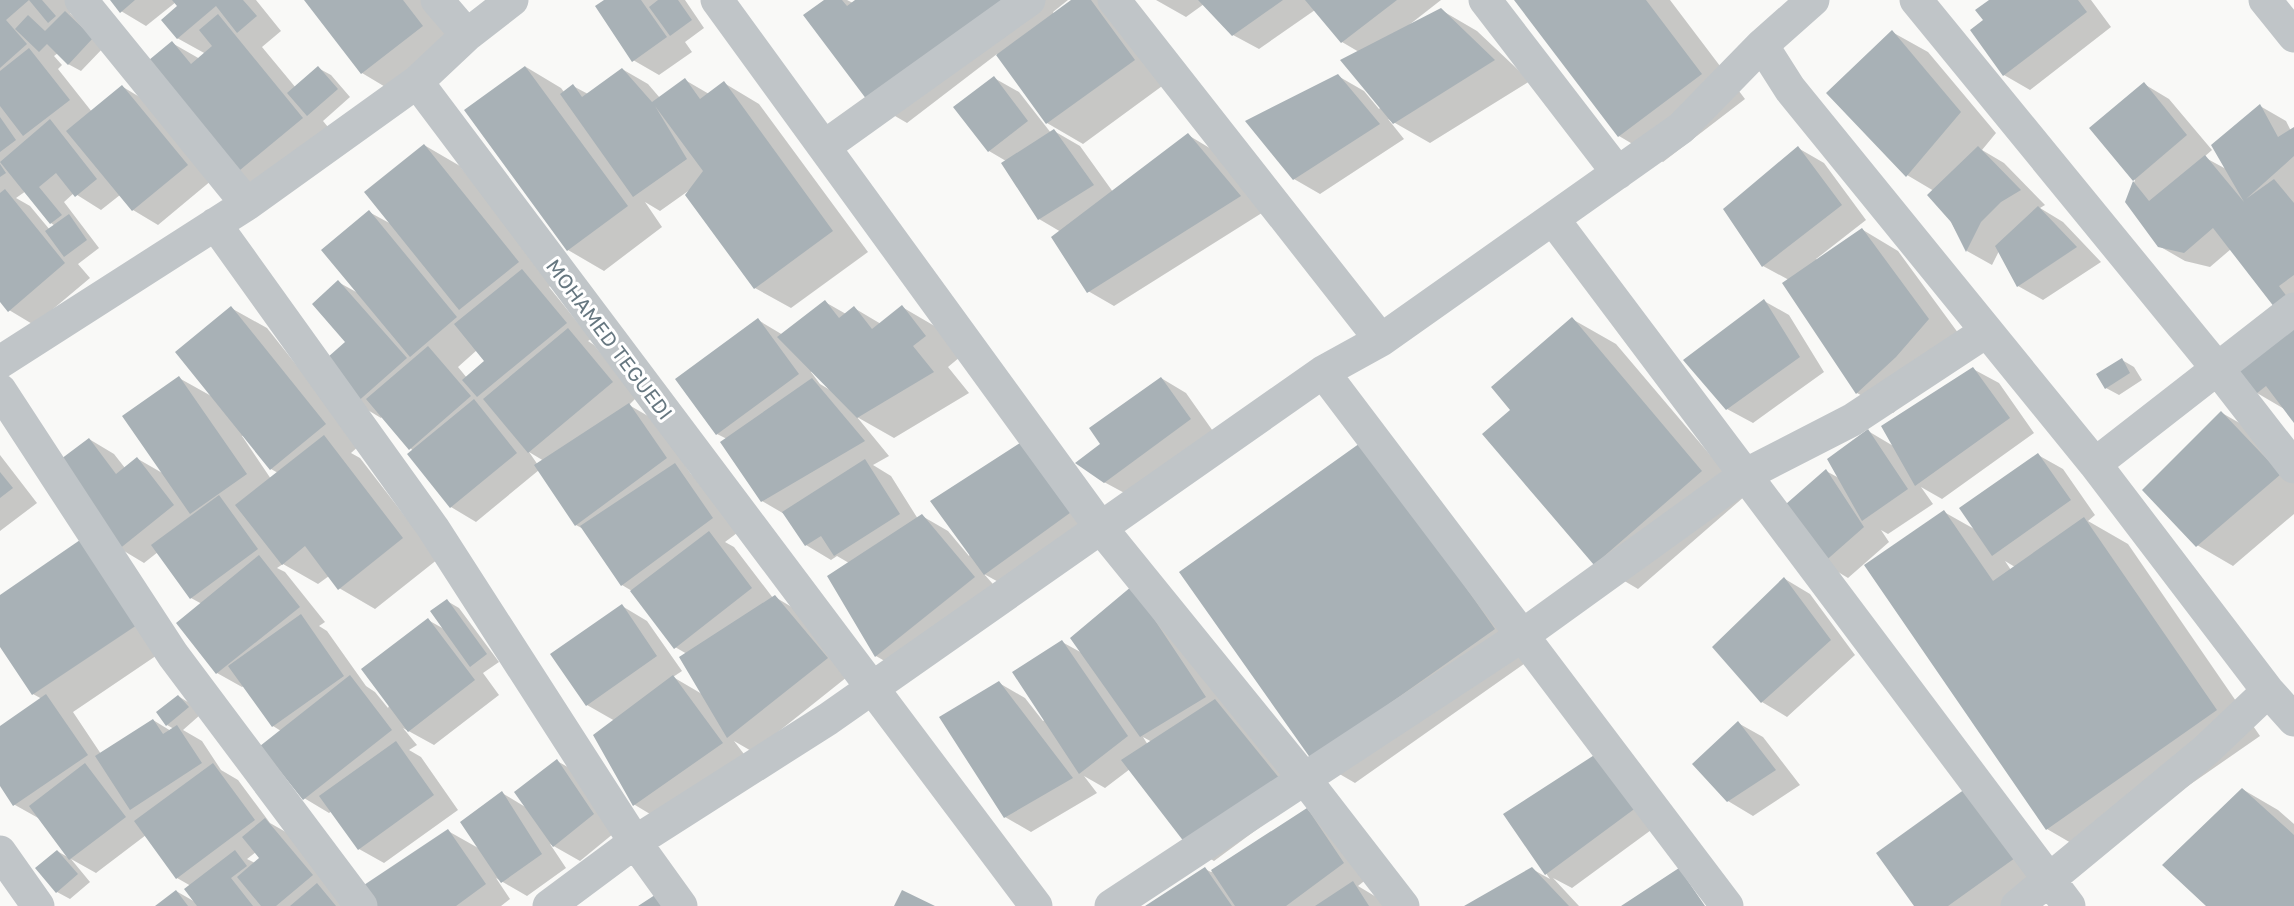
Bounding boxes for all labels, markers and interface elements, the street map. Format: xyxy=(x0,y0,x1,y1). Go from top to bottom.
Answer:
street label: MOHAMED TEGUEDI xyxy=(542,254,678,424)

